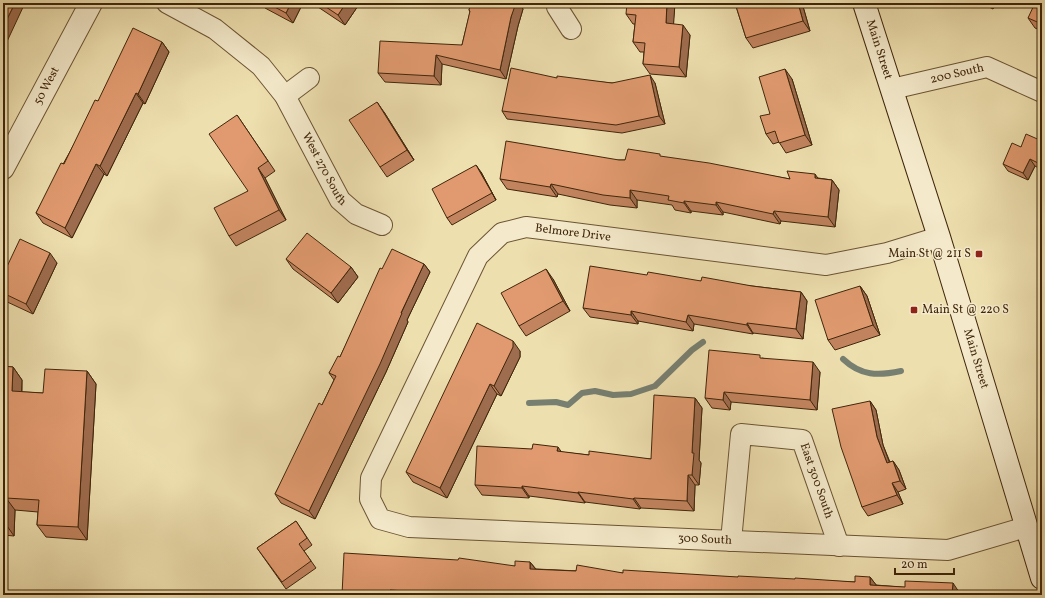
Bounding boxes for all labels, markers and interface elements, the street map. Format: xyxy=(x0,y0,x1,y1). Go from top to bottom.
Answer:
street label: Main Street xyxy=(862,18,896,82)
street label: 200 South xyxy=(929,60,986,88)
street label: 50 West xyxy=(30,64,63,108)
street label: West 270 South xyxy=(298,130,350,210)
street label: Belmore Drive xyxy=(534,220,612,246)
place label: Main St @ 211 S xyxy=(888,246,971,262)
marker: Main St @ 211 S xyxy=(974,249,984,259)
place label: Main St @ 220 S xyxy=(922,302,1009,318)
marker: Main St @ 220 S xyxy=(909,305,919,315)
street label: Main Street xyxy=(959,327,992,391)
street label: East 300 South xyxy=(796,441,837,521)
street label: 300 South xyxy=(677,530,732,549)
scale bar xyxy=(895,550,954,576)
text: 20 m xyxy=(901,557,928,573)

